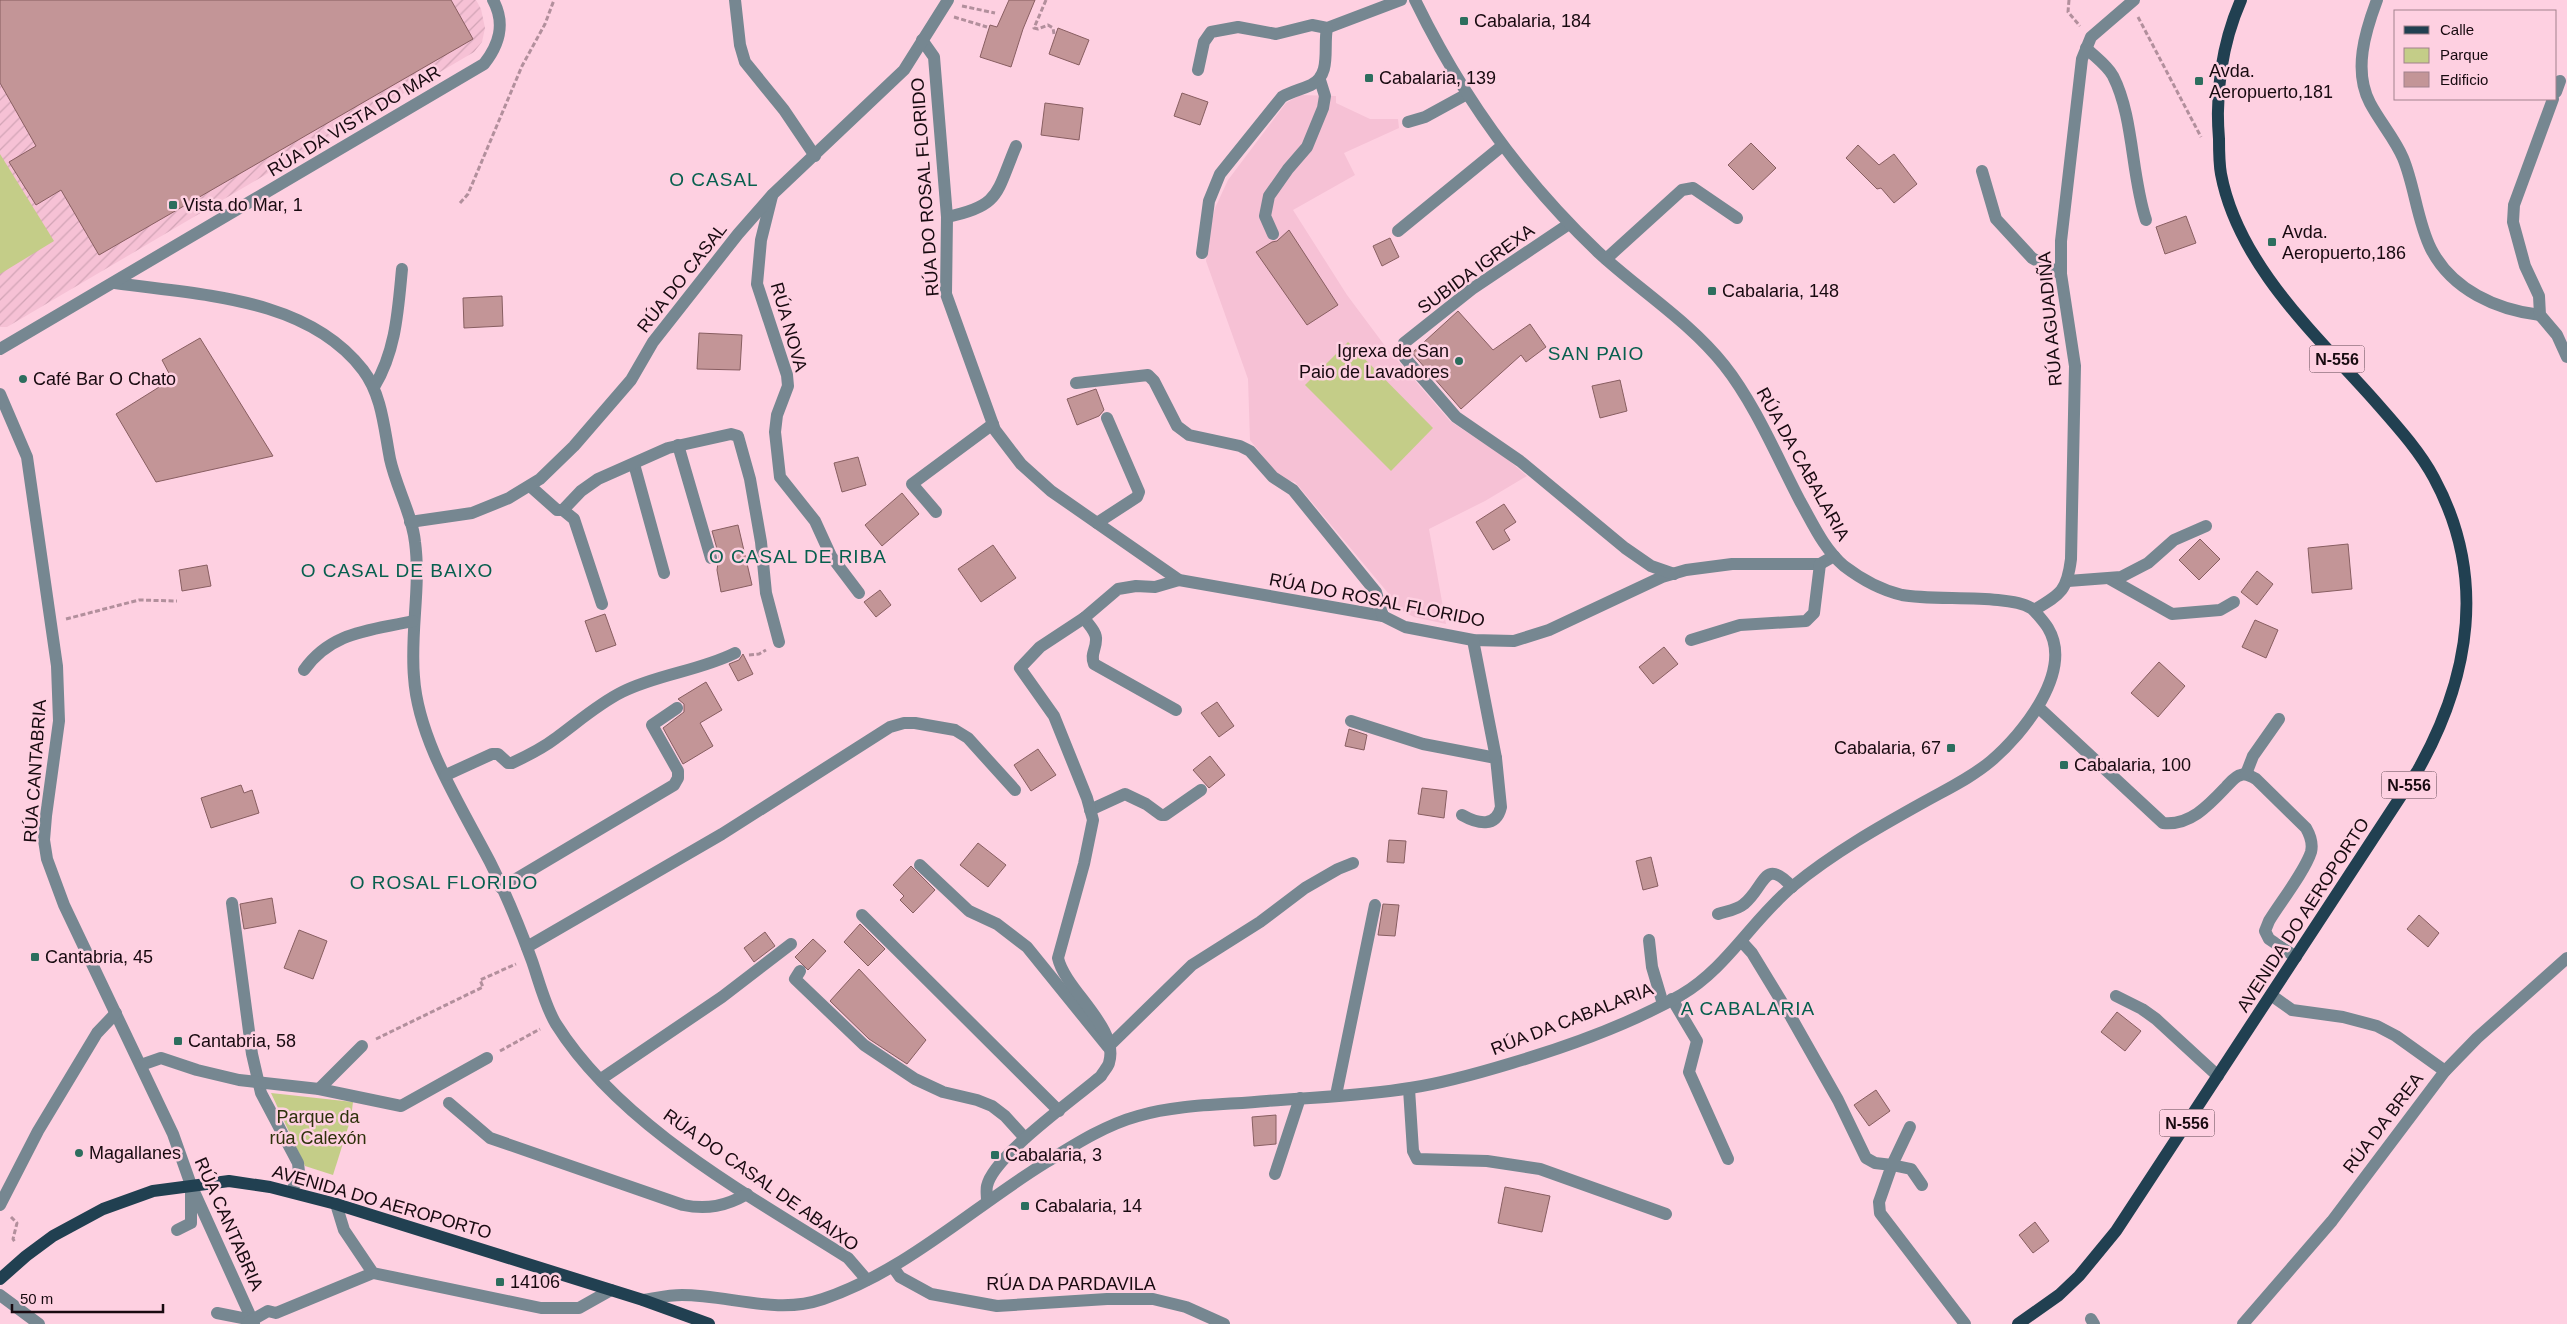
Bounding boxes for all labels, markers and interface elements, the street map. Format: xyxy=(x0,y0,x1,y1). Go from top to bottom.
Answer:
legend xyxy=(2394,10,2557,100)
place label: Cabalaria, 184 xyxy=(1474,11,1591,31)
marker: Cabalaria, 184 xyxy=(1458,15,1470,27)
text: Calle xyxy=(2440,21,2474,38)
text: Parque xyxy=(2440,46,2488,63)
street label: RÚA DA VISTA DO MAR xyxy=(264,61,444,180)
place label: Avda. Aeropuerto,181 xyxy=(2209,61,2333,102)
place label: Cabalaria, 139 xyxy=(1379,68,1496,88)
text: Edificio xyxy=(2440,71,2488,88)
marker: Cabalaria, 139 xyxy=(1363,72,1375,84)
marker: Avda. Aeropuerto,181 xyxy=(2193,75,2205,87)
street label: RÚA DO ROSAL FLORIDO xyxy=(906,77,943,297)
district label: O CASAL xyxy=(669,169,759,190)
place label: Vista do Mar, 1 xyxy=(183,195,303,215)
marker: Vista do Mar, 1 xyxy=(167,199,179,211)
street label: RÚA DO CASAL xyxy=(632,219,731,337)
street label: SUBIDA IGREXA xyxy=(1414,220,1538,318)
place label: Avda. Aeropuerto,186 xyxy=(2282,222,2406,263)
marker: Avda. Aeropuerto,186 xyxy=(2266,236,2278,248)
street label: RÚA AGUADIÑA xyxy=(2033,251,2066,387)
street label: RÚA NOVA xyxy=(767,280,812,374)
place label: Cabalaria, 148 xyxy=(1722,281,1839,301)
marker: Cabalaria, 148 xyxy=(1706,285,1718,297)
place label: Igrexa de San Paio de Lavadores xyxy=(1299,341,1449,382)
district label: SAN PAIO xyxy=(1548,343,1644,364)
road number: N-556 xyxy=(2310,346,2364,372)
marker: Igrexa de San Paio de Lavadores xyxy=(1453,355,1465,367)
place label: Café Bar O Chato xyxy=(33,369,176,389)
marker: Café Bar O Chato xyxy=(17,373,29,385)
street label: RÚA DA CABALARIA xyxy=(1753,383,1854,544)
district label: O CASAL DE RIBA xyxy=(709,546,887,567)
district label: O CASAL DE BAIXO xyxy=(301,560,493,581)
street label: RÚA DO ROSAL FLORIDO xyxy=(1267,568,1487,631)
street label: RÚA CANTABRIA xyxy=(19,699,50,843)
place label: Cabalaria, 67 xyxy=(1834,738,1941,758)
marker: Cabalaria, 67 xyxy=(1945,742,1957,754)
place label: Cabalaria, 100 xyxy=(2074,755,2191,775)
marker: Cabalaria, 100 xyxy=(2058,759,2070,771)
road number: N-556 xyxy=(2382,772,2436,798)
street label: AVENIDA DO AEROPORTO xyxy=(2233,814,2373,1016)
district label: O ROSAL FLORIDO xyxy=(350,872,538,893)
place label: Cantabria, 45 xyxy=(45,947,153,967)
marker: Cantabria, 45 xyxy=(29,951,41,963)
street label: RÚA DA CABALARIA xyxy=(1488,978,1656,1059)
district label: A CABALARIA xyxy=(1681,998,1815,1019)
place label: Cantabria, 58 xyxy=(188,1031,296,1051)
marker: Cantabria, 58 xyxy=(172,1035,184,1047)
street label: RÚA DA BREA xyxy=(2338,1068,2427,1177)
street label: RÚA DO CASAL DE ABAIXO xyxy=(660,1104,863,1255)
park label: Parque da rúa Calexón xyxy=(269,1107,367,1148)
road number: N-556 xyxy=(2160,1110,2214,1136)
place label: Magallanes xyxy=(89,1143,181,1163)
place label: Cabalaria, 3 xyxy=(1005,1145,1102,1165)
marker: Magallanes xyxy=(73,1147,85,1159)
marker: Cabalaria, 3 xyxy=(989,1149,1001,1161)
street label: RÚA CANTABRIA xyxy=(191,1154,268,1294)
street label: AVENIDA DO AEROPORTO xyxy=(270,1161,494,1243)
place label: Cabalaria, 14 xyxy=(1035,1196,1142,1216)
marker: Cabalaria, 14 xyxy=(1019,1200,1031,1212)
place label: 14106 xyxy=(510,1272,560,1292)
street label: RÚA DA PARDAVILA xyxy=(986,1273,1156,1294)
marker: 14106 xyxy=(494,1276,506,1288)
scale bar xyxy=(12,1282,164,1314)
text: 50 m xyxy=(20,1290,53,1307)

